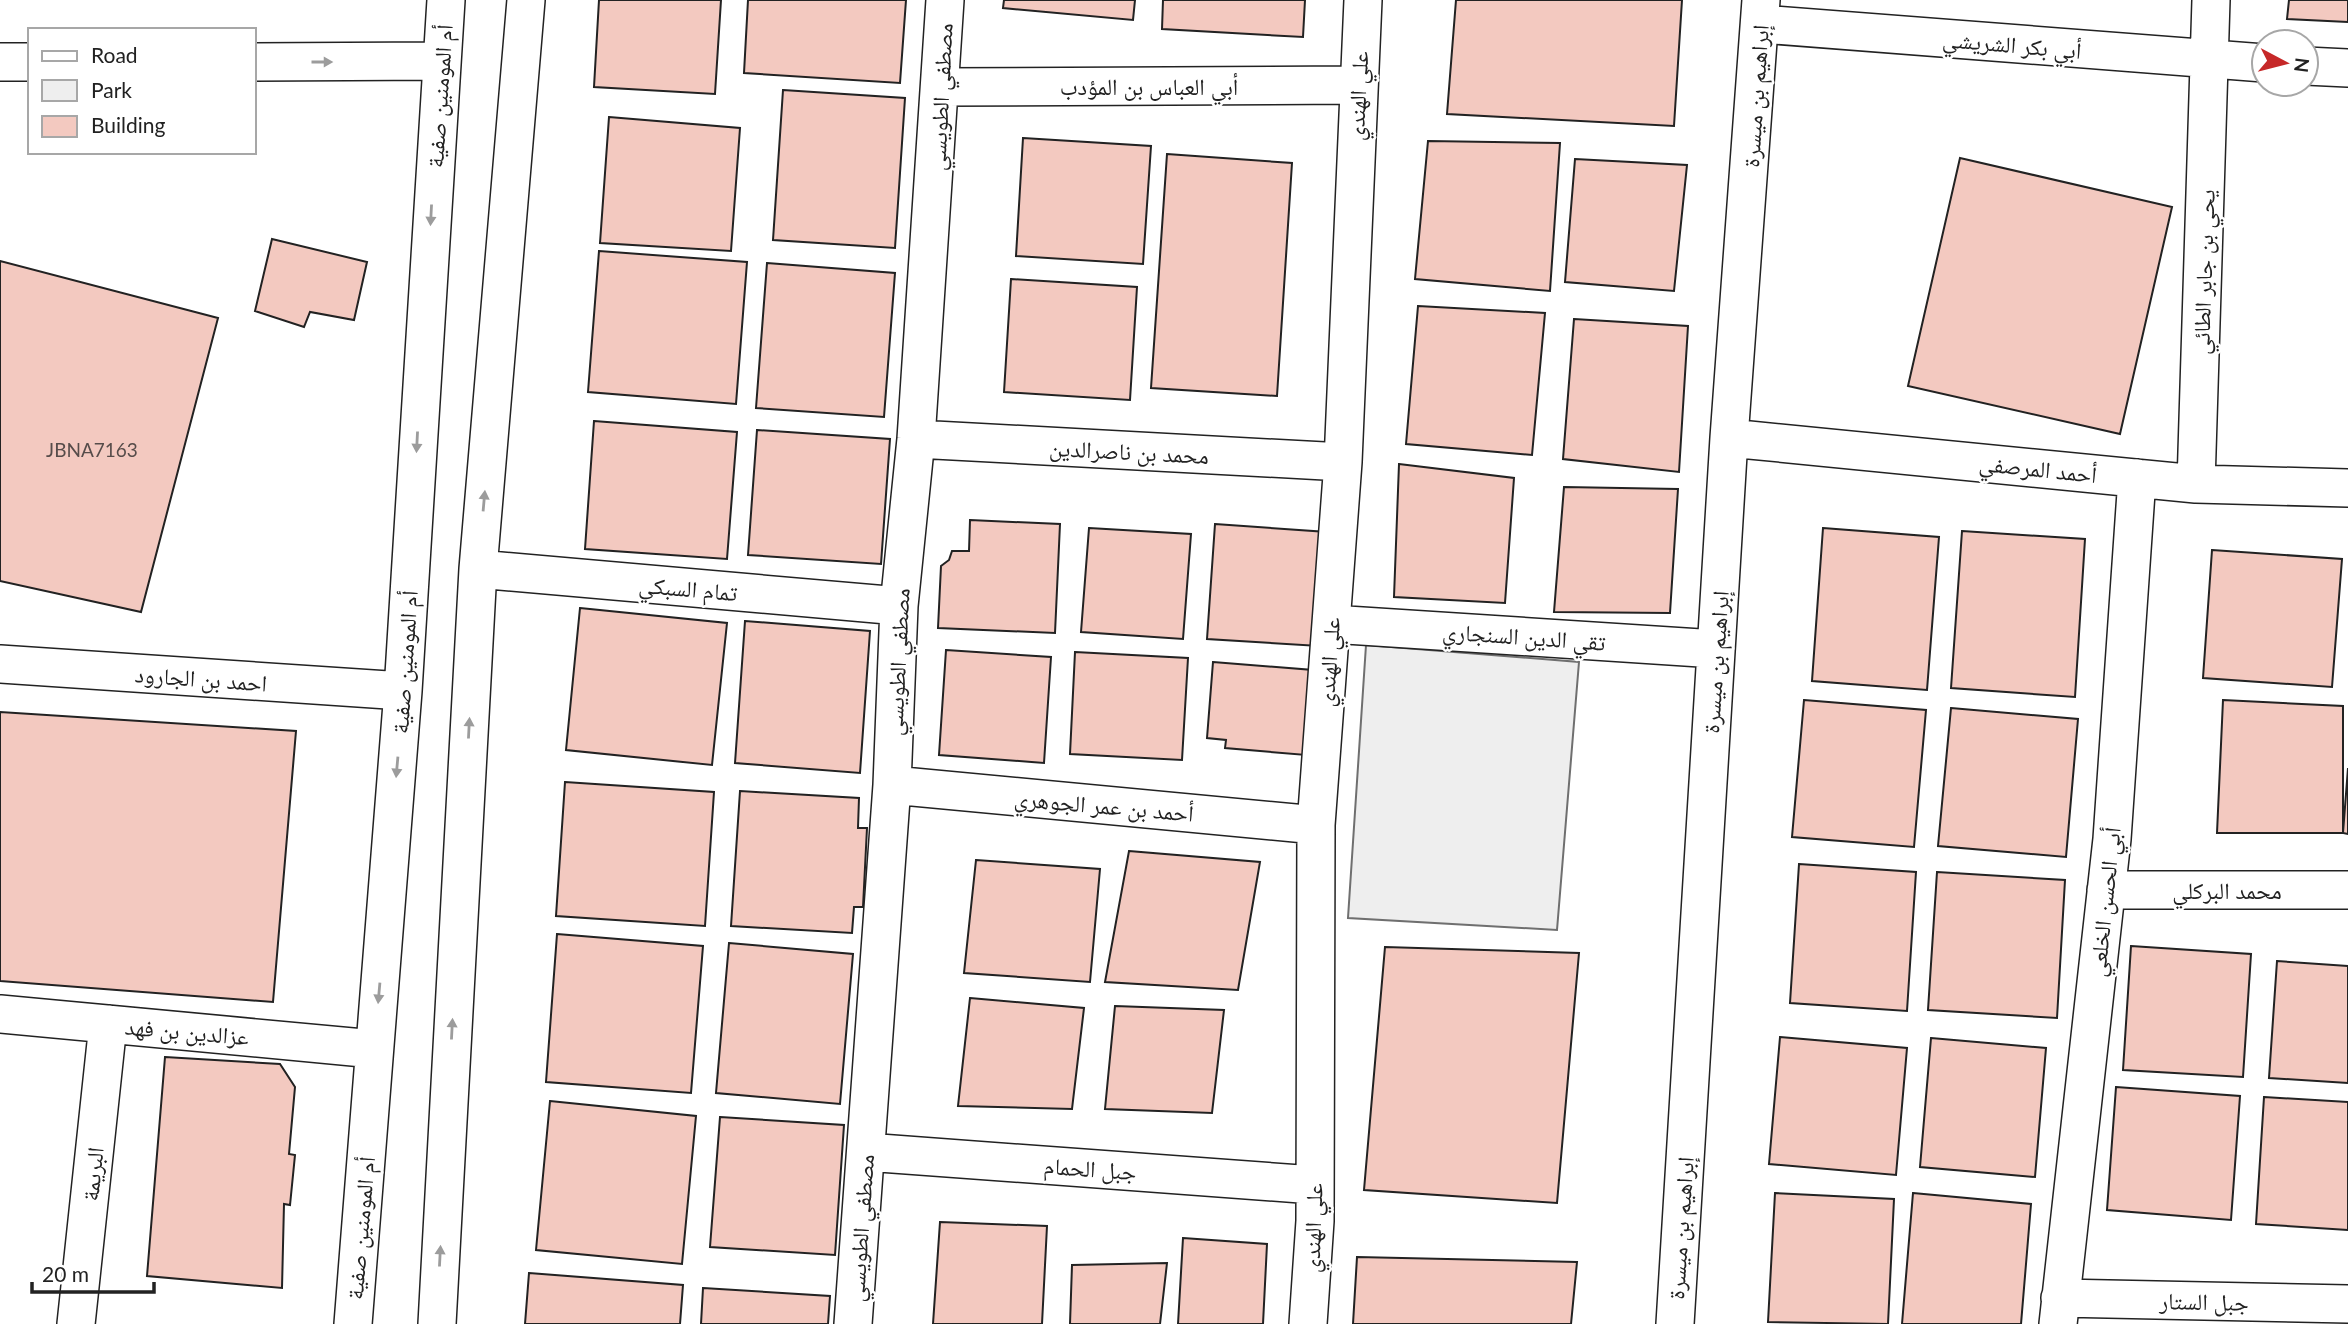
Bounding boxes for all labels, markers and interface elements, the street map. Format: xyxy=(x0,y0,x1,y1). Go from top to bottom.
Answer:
street label: مصطفي الطويسي xyxy=(922,22,964,172)
street label: أم المومنين صفية xyxy=(420,23,461,169)
street label: إبراهيم بن ميسرة xyxy=(1736,24,1777,168)
street label: أبي بكر الشريشي xyxy=(1941,24,2083,70)
legend xyxy=(28,28,256,154)
north arrow xyxy=(2250,28,2320,98)
text: Road xyxy=(91,42,138,67)
street label: علي الهندي xyxy=(1341,50,1379,142)
one-way arrow xyxy=(311,56,333,68)
text: N xyxy=(2290,56,2315,74)
street label: أبي العباس بن المؤدب xyxy=(1060,72,1238,106)
text: Park xyxy=(91,77,132,102)
text: Building xyxy=(91,112,166,137)
street label: يحي بن جابر الطائي xyxy=(2186,189,2226,355)
one-way arrow xyxy=(425,204,436,226)
one-way arrow xyxy=(412,431,423,453)
street label: محمد بن ناصرالدين xyxy=(1048,433,1210,470)
house number: JBNA7163 xyxy=(46,438,138,461)
street label: أحمد المرصفي xyxy=(1977,448,2098,494)
one-way arrow xyxy=(479,490,490,512)
street label: تمام السبكي xyxy=(637,570,739,612)
street label: مصطفي الطويسي xyxy=(879,587,921,737)
street label: أم المومنين صفية xyxy=(385,589,426,735)
street label: إبراهيم بن ميسرة xyxy=(1696,590,1737,734)
street label: علي الهندي xyxy=(1311,616,1351,708)
street label: تقي الدين السنجاري xyxy=(1441,616,1607,662)
street label: احمد بن الجارود xyxy=(134,659,268,698)
one-way arrow xyxy=(464,717,475,739)
one-way arrow xyxy=(391,756,402,778)
street label: أحمد بن عمر الجوهري xyxy=(1013,783,1195,833)
street label: أبي الحسن الخلعي xyxy=(2082,826,2132,979)
street label: محمد البركلي xyxy=(2172,876,2282,910)
one-way arrow xyxy=(373,983,384,1005)
street label: عزالدين بن فهد xyxy=(124,1012,251,1051)
one-way arrow xyxy=(447,1017,458,1039)
street label: البريمة xyxy=(75,1146,109,1202)
street label: جبل الحمام xyxy=(1042,1151,1137,1188)
street label: مصطفي الطويسي xyxy=(841,1153,885,1303)
street label: أم المومنين صفية xyxy=(340,1155,383,1301)
street label: إبراهيم بن ميسرة xyxy=(1661,1156,1702,1300)
street label: علي الهندي xyxy=(1296,1182,1333,1274)
one-way arrow xyxy=(434,1245,445,1267)
scale bar xyxy=(32,1250,154,1294)
text: 20 m xyxy=(42,1261,89,1286)
street label: جبل الستار xyxy=(2158,1286,2249,1317)

